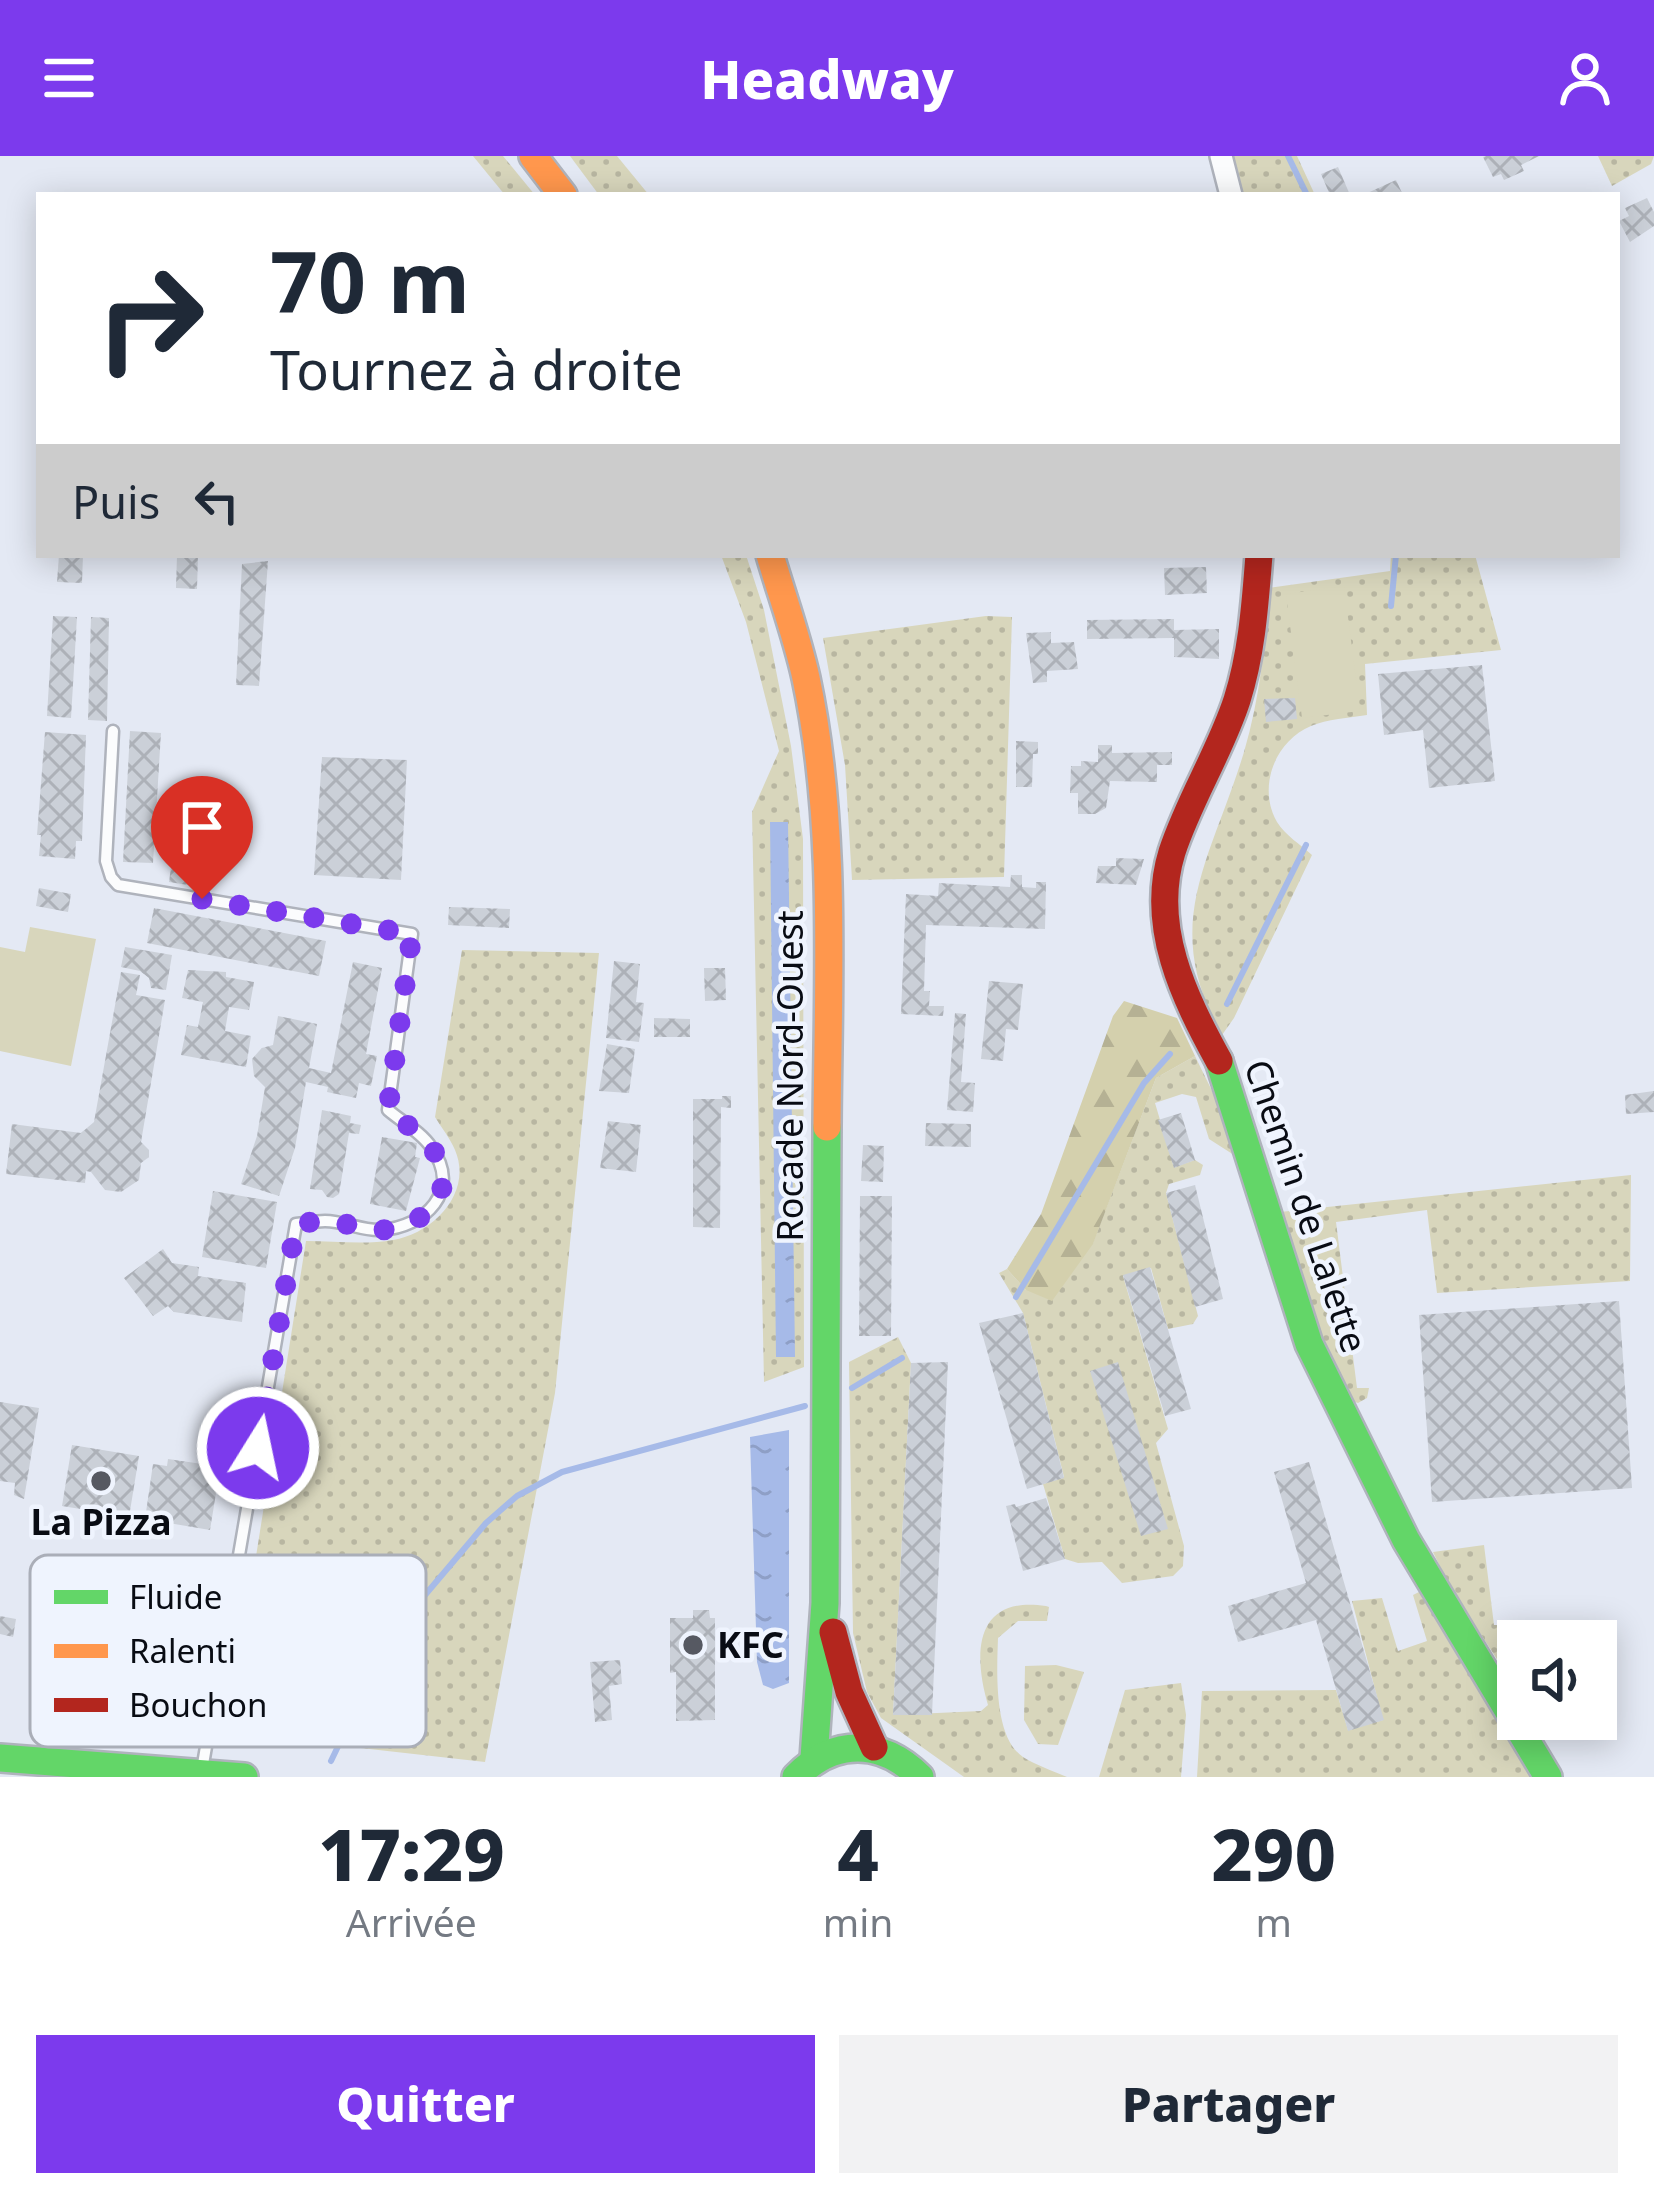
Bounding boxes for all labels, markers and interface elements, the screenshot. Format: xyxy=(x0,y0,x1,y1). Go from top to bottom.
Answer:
text: Headway xyxy=(700,41,954,115)
icon: menu xyxy=(36,45,102,111)
icon: person xyxy=(1552,45,1618,111)
text: 70 m xyxy=(270,223,470,338)
icon: right xyxy=(72,240,228,396)
text: Tournez à droite xyxy=(270,332,683,406)
icon: left xyxy=(184,468,250,534)
text: Puis xyxy=(72,471,160,532)
pin xyxy=(151,776,253,899)
icon: arrive xyxy=(169,794,235,860)
street label: Rocade Nord-Ouest xyxy=(765,910,814,1242)
street label: Chemin de Lalette xyxy=(1233,1053,1380,1359)
position arrow xyxy=(195,1385,321,1511)
marker: La Pizza xyxy=(88,1468,114,1494)
place label: La Pizza xyxy=(30,1497,172,1546)
legend xyxy=(30,1555,426,1747)
text: Fluide xyxy=(129,1574,222,1619)
place label: KFC xyxy=(717,1620,784,1669)
map controls xyxy=(1497,1620,1617,1740)
button: sound xyxy=(1497,1620,1617,1740)
text: Ralenti xyxy=(129,1628,236,1673)
marker: KFC xyxy=(680,1632,706,1658)
text: Bouchon xyxy=(129,1682,267,1727)
text: 17:29 xyxy=(318,1804,505,1902)
text: 4 xyxy=(837,1804,879,1902)
text: 290 xyxy=(1211,1804,1336,1902)
text: Arrivée xyxy=(346,1895,477,1948)
text: min xyxy=(823,1895,893,1948)
text: m xyxy=(1255,1895,1292,1948)
button: Quitter xyxy=(36,2035,815,2173)
button: Partager xyxy=(839,2035,1618,2173)

